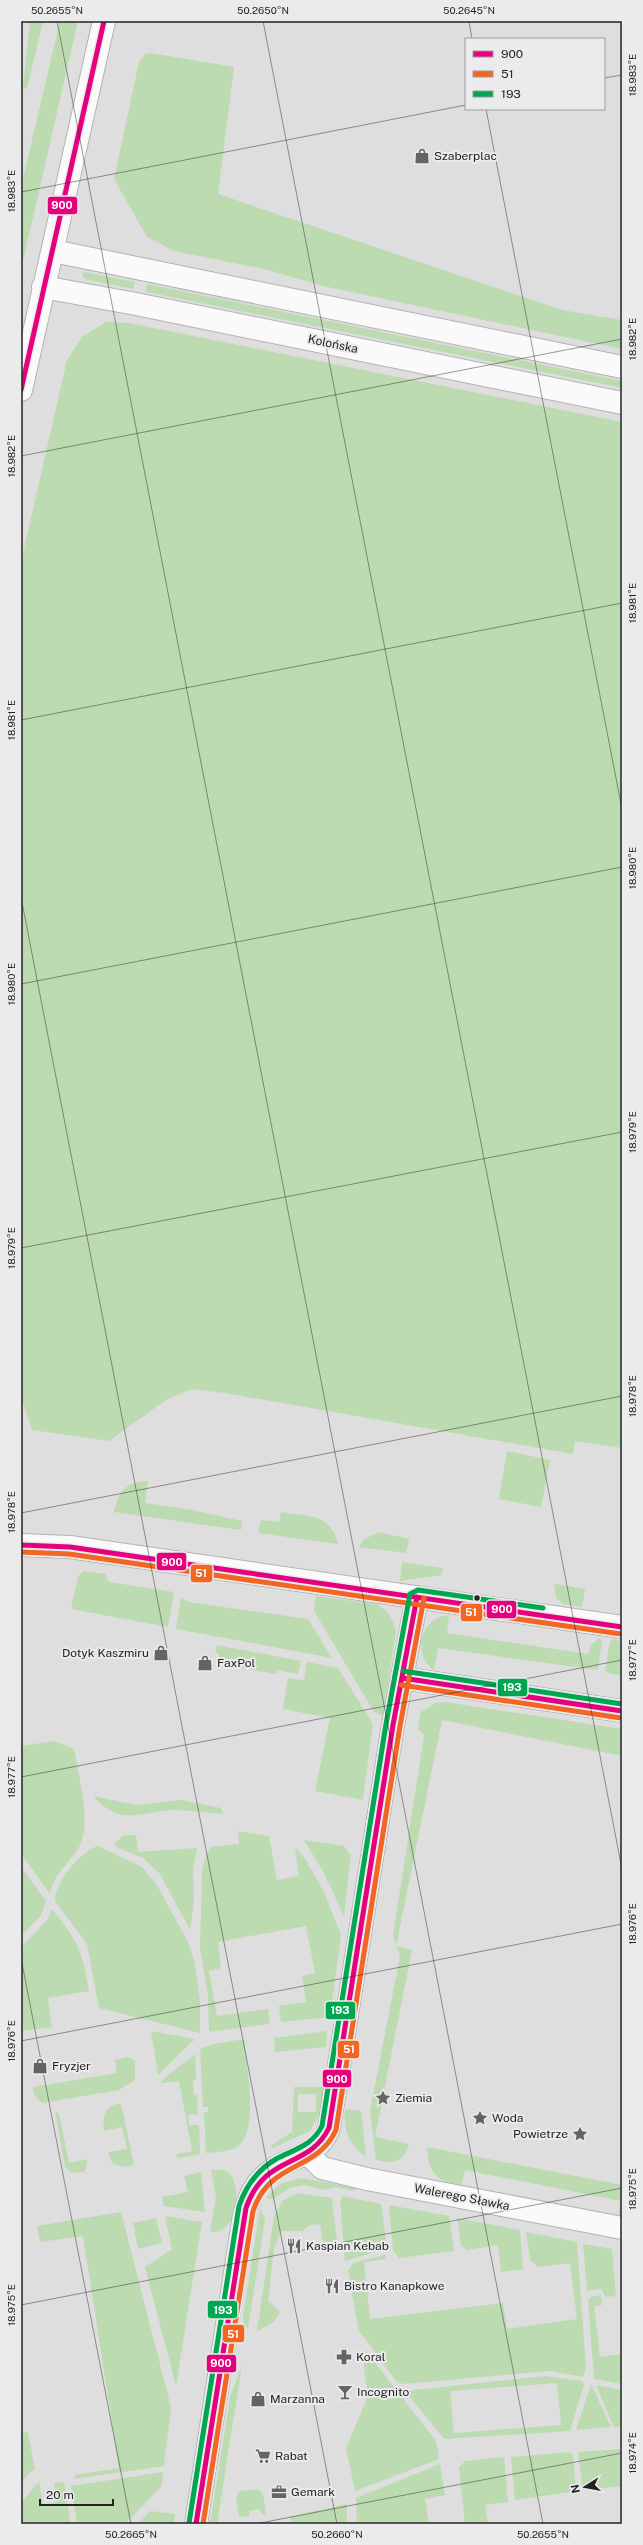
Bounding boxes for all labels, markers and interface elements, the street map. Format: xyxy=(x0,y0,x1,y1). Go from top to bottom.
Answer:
text: 50.2655°N xyxy=(31,4,83,16)
text: 50.2650°N xyxy=(237,4,289,16)
text: 50.2645°N xyxy=(443,4,495,16)
legend xyxy=(465,38,605,110)
text: 900 xyxy=(501,47,523,61)
text: 18.983°E xyxy=(626,54,638,96)
text: 51 xyxy=(501,67,514,81)
text: 193 xyxy=(501,87,521,101)
shop icon: Szaberplac xyxy=(413,147,431,165)
place label: Szaberplac xyxy=(434,149,497,163)
text: 18.983°E xyxy=(5,170,17,212)
line badge: 900 xyxy=(47,196,78,215)
text: 900 xyxy=(51,199,73,211)
text: 18.982°E xyxy=(626,318,638,360)
street label: Kolońska xyxy=(307,332,359,356)
text: 18.982°E xyxy=(5,435,17,477)
text: 18.981°E xyxy=(626,583,638,623)
text: 18.981°E xyxy=(5,700,17,740)
text: 18.980°E xyxy=(626,847,638,889)
text: 18.980°E xyxy=(5,963,17,1005)
text: 18.979°E xyxy=(626,1111,638,1153)
text: 18.979°E xyxy=(5,1227,17,1269)
text: 18.978°E xyxy=(626,1375,638,1417)
text: 18.978°E xyxy=(5,1491,17,1533)
line badge: 900 xyxy=(156,1552,187,1571)
text: 900 xyxy=(161,1556,183,1568)
line badge: 51 xyxy=(190,1564,213,1583)
text: 51 xyxy=(195,1567,207,1579)
unlabelled marker xyxy=(472,1593,482,1603)
line badge: 900 xyxy=(486,1600,517,1619)
line badge: 51 xyxy=(460,1603,483,1622)
text: 900 xyxy=(491,1603,513,1615)
text: 51 xyxy=(465,1606,477,1618)
text: 18.977°E xyxy=(626,1639,638,1681)
shop icon: Dotyk Kaszmiru xyxy=(152,1644,170,1662)
place label: Dotyk Kaszmiru xyxy=(62,1646,149,1660)
shop icon: FaxPol xyxy=(196,1654,214,1672)
place label: FaxPol xyxy=(217,1656,256,1670)
line badge: 193 xyxy=(497,1678,528,1697)
text: 193 xyxy=(502,1681,522,1693)
text: 18.977°E xyxy=(5,1756,17,1798)
text: 18.976°E xyxy=(626,1903,638,1945)
line badge: 193 xyxy=(325,2001,356,2020)
text: 193 xyxy=(330,2004,350,2016)
text: 18.976°E xyxy=(5,2020,17,2062)
line badge: 51 xyxy=(337,2040,360,2059)
text: 51 xyxy=(343,2043,355,2055)
shop icon: Fryzjer xyxy=(31,2057,49,2075)
place label: Fryzjer xyxy=(52,2059,91,2073)
line badge: 900 xyxy=(322,2069,352,2088)
text: 900 xyxy=(326,2073,348,2085)
place icon: Ziemia xyxy=(374,2089,392,2107)
place label: Ziemia xyxy=(395,2091,432,2105)
place icon: Woda xyxy=(471,2109,489,2127)
place label: Woda xyxy=(492,2111,523,2125)
place icon: Powietrze xyxy=(571,2125,589,2143)
place label: Powietrze xyxy=(513,2127,568,2141)
text: 18.975°E xyxy=(626,2168,638,2210)
street label: Walerego Sławka xyxy=(413,2181,511,2213)
restaurant icon: Kaspian Kebab xyxy=(285,2237,303,2255)
place label: Kaspian Kebab xyxy=(306,2239,389,2253)
restaurant icon: Bistro Kanapkowe xyxy=(323,2277,341,2295)
place label: Bistro Kanapkowe xyxy=(344,2279,445,2293)
text: 18.975°E xyxy=(5,2284,17,2326)
line badge: 193 xyxy=(207,2300,238,2319)
text: 193 xyxy=(213,2304,233,2316)
line badge: 51 xyxy=(222,2324,245,2343)
text: 51 xyxy=(227,2328,239,2340)
pharmacy icon: Koral xyxy=(335,2348,353,2366)
place label: Koral xyxy=(356,2350,386,2364)
line badge: 900 xyxy=(206,2354,237,2373)
text: 900 xyxy=(210,2357,232,2369)
bar icon: Incognito xyxy=(336,2383,354,2401)
place label: Incognito xyxy=(357,2385,409,2399)
shop icon: Marzanna xyxy=(249,2390,267,2408)
place label: Marzanna xyxy=(270,2392,325,2406)
text: 18.974°E xyxy=(626,2432,638,2474)
supermarket icon: Rabat xyxy=(254,2447,272,2465)
place label: Rabat xyxy=(275,2449,308,2463)
north arrow xyxy=(565,2467,605,2507)
scale bar xyxy=(40,2481,113,2507)
office icon: Gemark xyxy=(270,2483,288,2501)
text: N xyxy=(568,2484,582,2494)
place label: Gemark xyxy=(291,2485,335,2499)
text: 20 m xyxy=(46,2488,74,2502)
text: 50.2665°N xyxy=(105,2528,157,2540)
text: 50.2660°N xyxy=(311,2528,363,2540)
text: 50.2655°N xyxy=(517,2528,569,2540)

